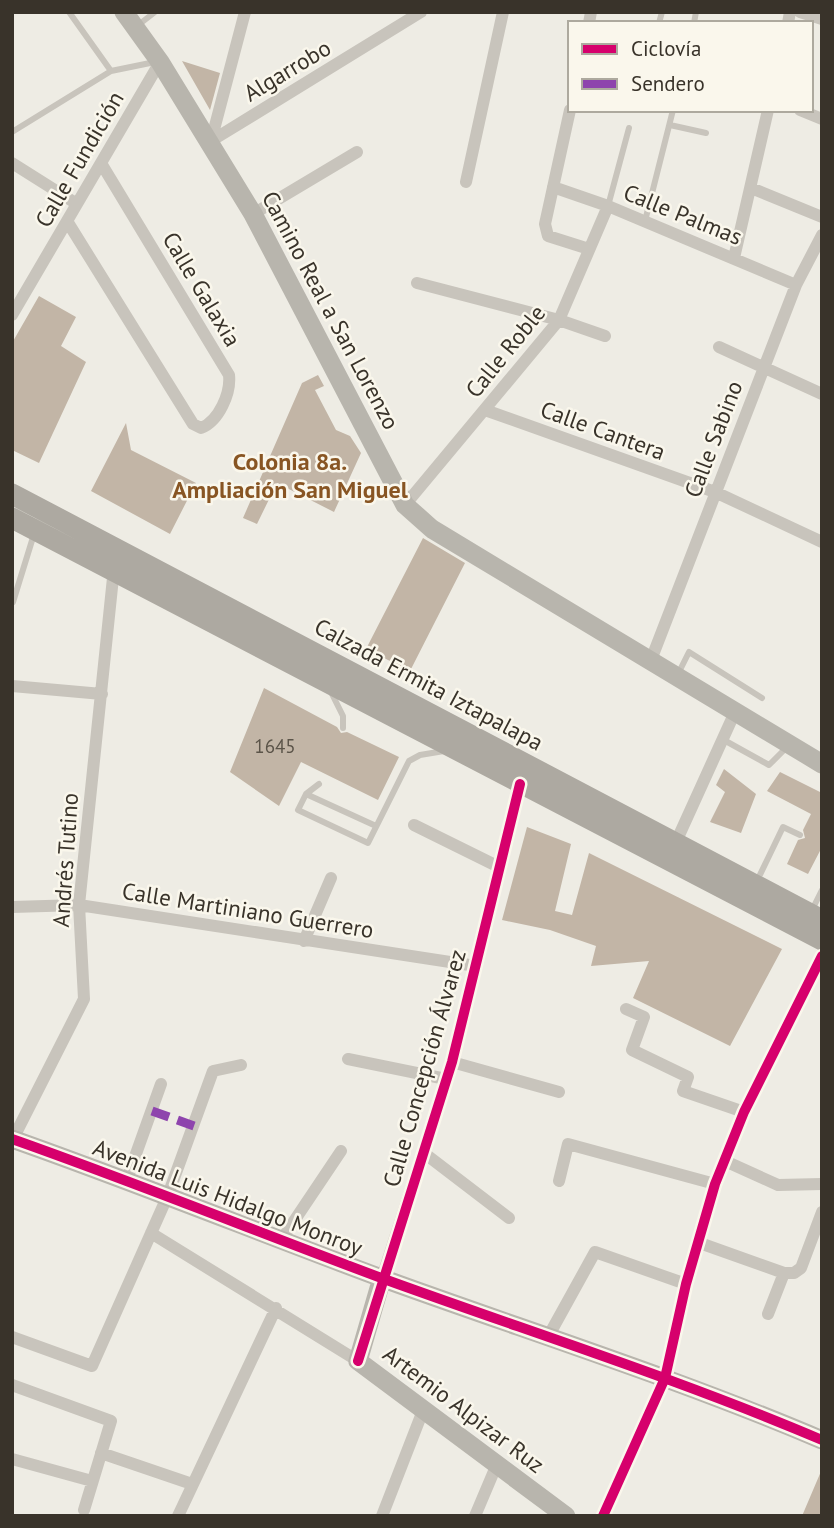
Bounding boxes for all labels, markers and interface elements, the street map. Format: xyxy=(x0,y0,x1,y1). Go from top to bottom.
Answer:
legend xyxy=(568,21,813,112)
street label: Algarrobo xyxy=(238,33,336,107)
text: Ciclovía xyxy=(631,35,701,62)
text: Sendero xyxy=(631,70,705,97)
street label: Calle Fundición xyxy=(28,86,130,232)
street label: Calle Palmas xyxy=(619,177,747,251)
street label: Camino Real a San Lorenzo xyxy=(256,186,406,434)
street label: Calle Galaxia xyxy=(156,226,248,352)
street label: Calle Roble xyxy=(459,299,551,403)
street label: Calle Sabino xyxy=(678,377,748,501)
street label: Calle Cantera xyxy=(537,394,669,466)
district label: Colonia 8a. Ampliación San Miguel xyxy=(172,446,409,505)
street label: Calzada Ermita Iztapalapa xyxy=(310,611,548,757)
house number: 1645 xyxy=(254,734,296,758)
street label: Andrés Tutino xyxy=(46,792,84,928)
street label: Calle Martiniano Guerrero xyxy=(120,876,376,944)
street label: Calle Concepción Álvarez xyxy=(376,946,472,1190)
street label: Avenida Luis Hidalgo Monroy xyxy=(89,1132,367,1262)
street label: Artemio Alpizar Ruz xyxy=(378,1339,550,1479)

